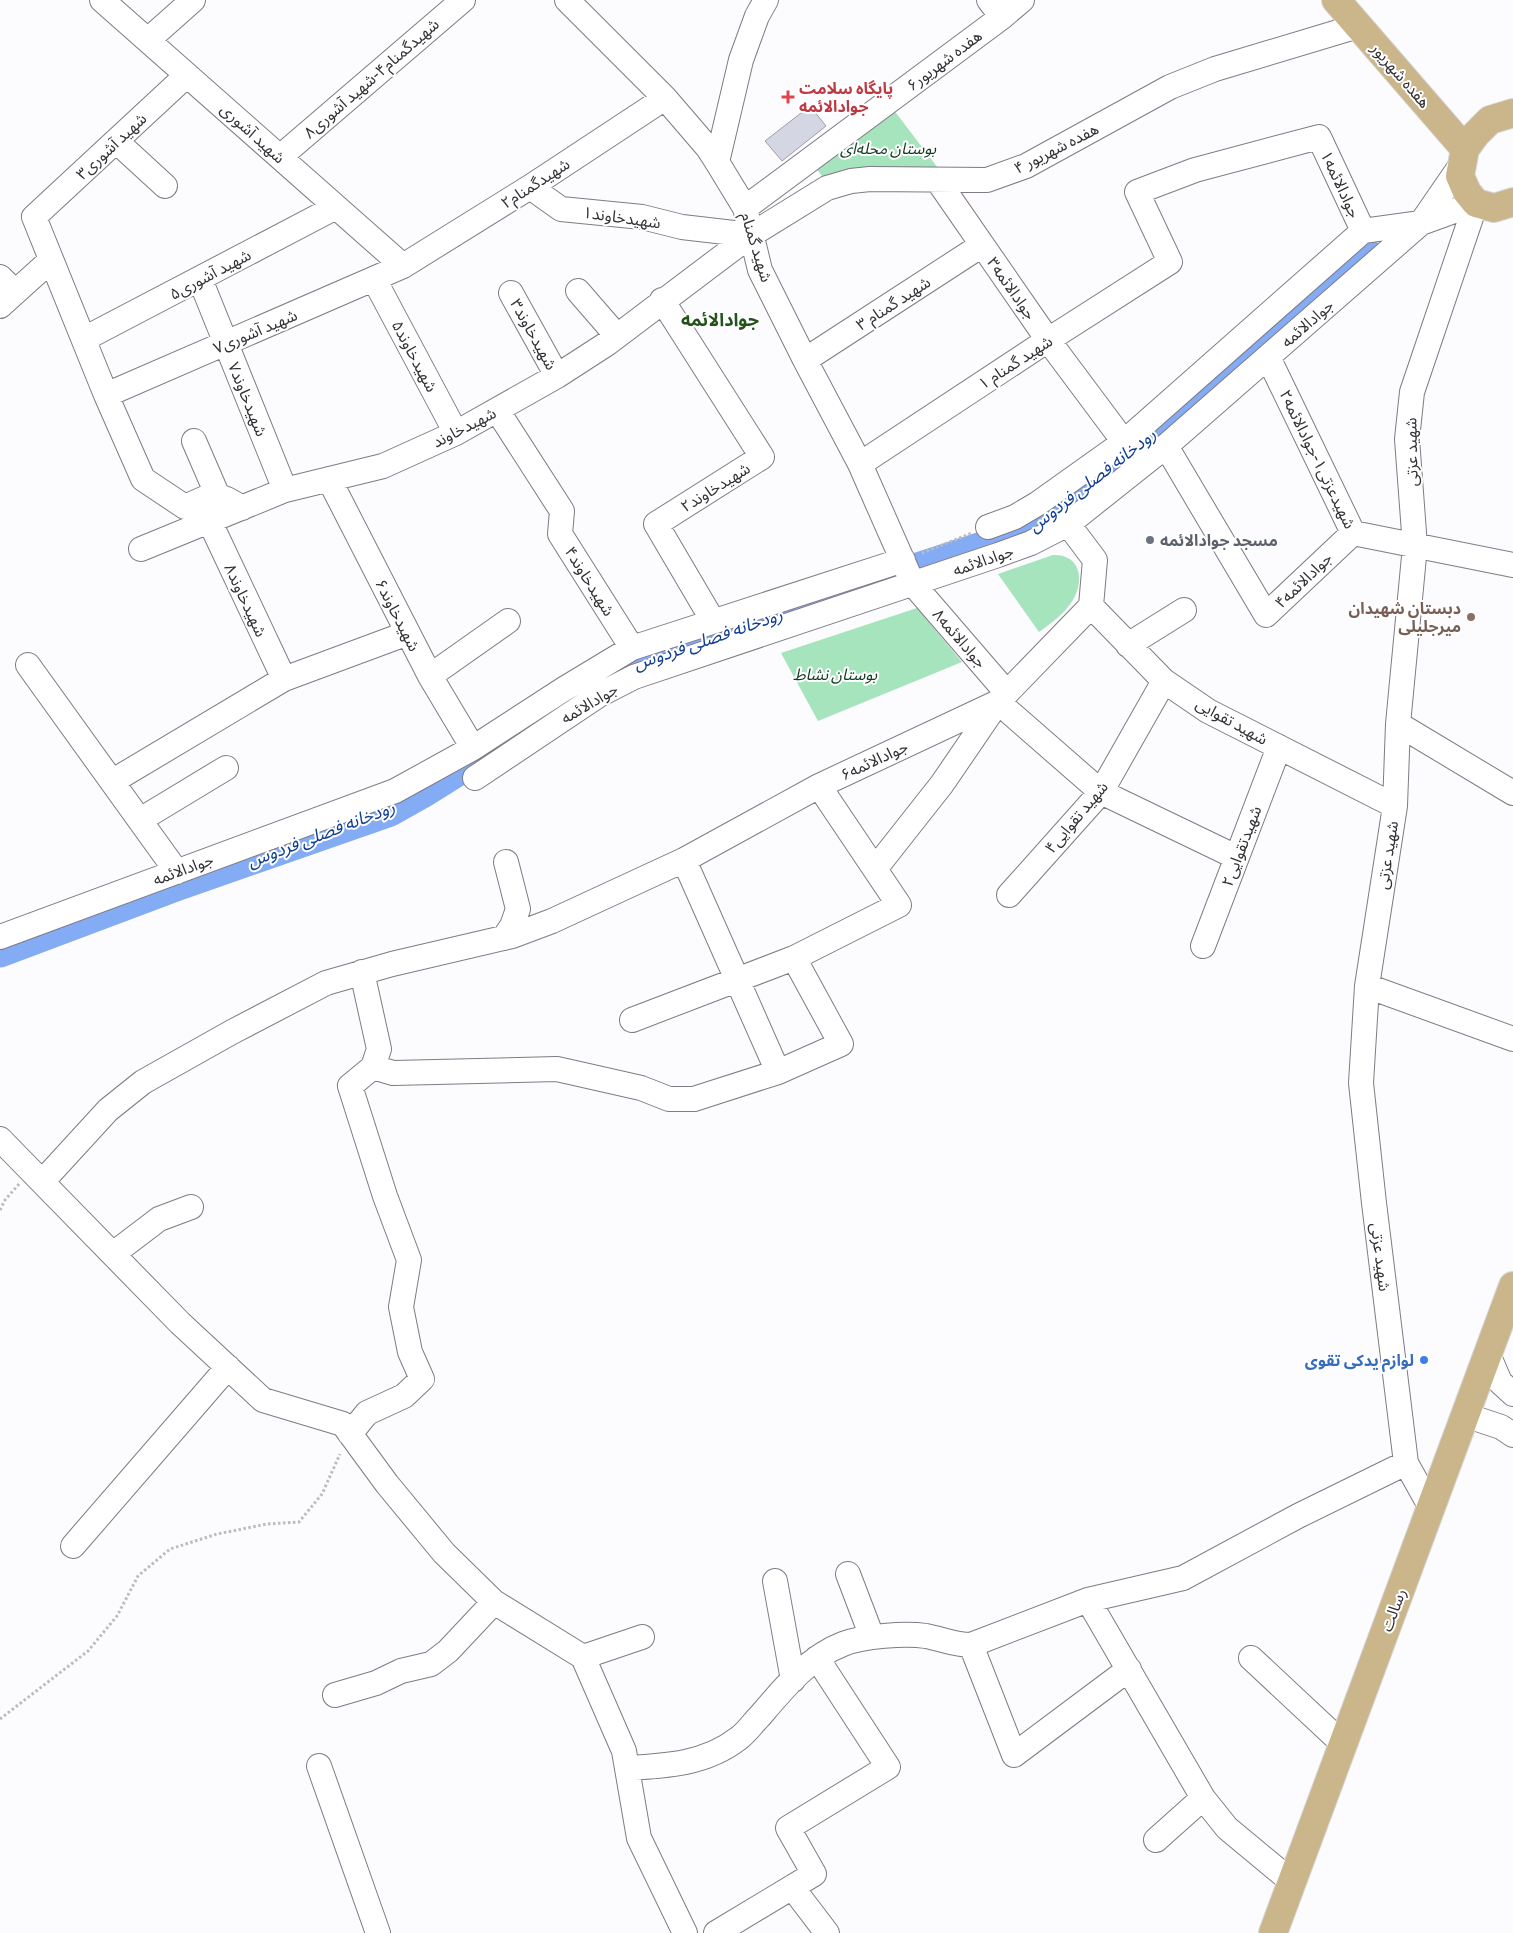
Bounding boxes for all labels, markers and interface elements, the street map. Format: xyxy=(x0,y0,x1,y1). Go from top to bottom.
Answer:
street label: شهیدگمنام۴-شهید آشوری۸ xyxy=(297,11,445,145)
street label: هفده شهریور۶ xyxy=(901,23,986,96)
street label: هفده شهریور xyxy=(1366,36,1437,112)
place label: پایگاه سلامت جوادالائمه xyxy=(799,75,893,117)
marker: پایگاه سلامت جوادالائمه xyxy=(781,90,795,104)
street label: شهید آشوری xyxy=(216,96,292,168)
street label: شهید آشوری۳ xyxy=(69,106,151,185)
street label: هفده شهریور ۴ xyxy=(1009,115,1102,179)
park label: بوستان محله‌ای xyxy=(840,135,937,159)
street label: جوادالائمه۱ xyxy=(1316,146,1368,221)
street label: شهیدگمنام۲ xyxy=(495,151,575,215)
street label: شهیدخاوند۱ xyxy=(582,199,663,233)
street label: شهید گمنام xyxy=(734,209,780,285)
street label: شهید آشوری۵ xyxy=(164,242,255,305)
street label: جوادالائمه۳ xyxy=(982,251,1043,324)
street label: شهید گمنام ۳ xyxy=(851,269,935,337)
street label: شهیدخاوند۳ xyxy=(505,293,564,374)
street label: جوادالائمه xyxy=(1275,293,1338,352)
street label: شهید آشوری۷ xyxy=(209,302,300,359)
district label: جوادالائمه xyxy=(681,305,759,332)
street label: شهیدخاوند۵ xyxy=(387,315,445,396)
street label: شهید گمنام ۱ xyxy=(973,328,1057,396)
street label: شهیدخاوند۷ xyxy=(223,358,275,439)
street label: شهیدعزتی۱-جوادالائمه۲ xyxy=(1275,385,1363,532)
street label: شهیدخاوند xyxy=(427,400,500,453)
street label: شهید عزتی xyxy=(1397,417,1423,487)
water label: رودخانه فصلی فردوس xyxy=(1021,420,1161,538)
street label: شهیدخاوند۲ xyxy=(675,455,754,517)
place label: مسجد جوادالائمه xyxy=(1160,527,1278,551)
marker: مسجد جوادالائمه xyxy=(1144,534,1156,546)
street label: جوادالائمه xyxy=(949,537,1016,581)
street label: شهیدخاوند۴ xyxy=(560,541,622,620)
street label: جوادالائمه۴ xyxy=(1268,546,1337,613)
street label: شهیدخاوند۸ xyxy=(219,559,274,640)
street label: شهیدخاوند۶ xyxy=(370,574,427,655)
place label: دبستان شهیدان میرجلیلی xyxy=(1348,595,1461,637)
water label: رودخانه فصلی فردوس xyxy=(629,599,786,676)
street label: جوادالائمه۸ xyxy=(928,602,993,672)
marker: دبستان شهیدان میرجلیلی xyxy=(1465,611,1477,623)
park label: بوستان نشاط xyxy=(793,661,878,685)
street label: جوادالائمه xyxy=(555,676,622,729)
street label: شهید تقوایی xyxy=(1192,690,1273,750)
street label: جوادالائمه۶ xyxy=(836,733,911,785)
street label: شهید تقوایی۴ xyxy=(1038,775,1113,858)
water label: رودخانه فصلی فردوس xyxy=(243,792,399,873)
street label: شهیدتقوایی۲ xyxy=(1214,802,1266,890)
street label: شهید عزتی xyxy=(1369,819,1403,891)
street label: جوادالائمه xyxy=(149,846,216,890)
street label: شهید عزتی xyxy=(1366,1221,1398,1292)
place label: لوازم یدکی تقوی xyxy=(1305,1347,1414,1372)
marker: لوازم یدکی تقوی xyxy=(1418,1354,1430,1366)
street label: رسالت xyxy=(1373,1585,1411,1635)

